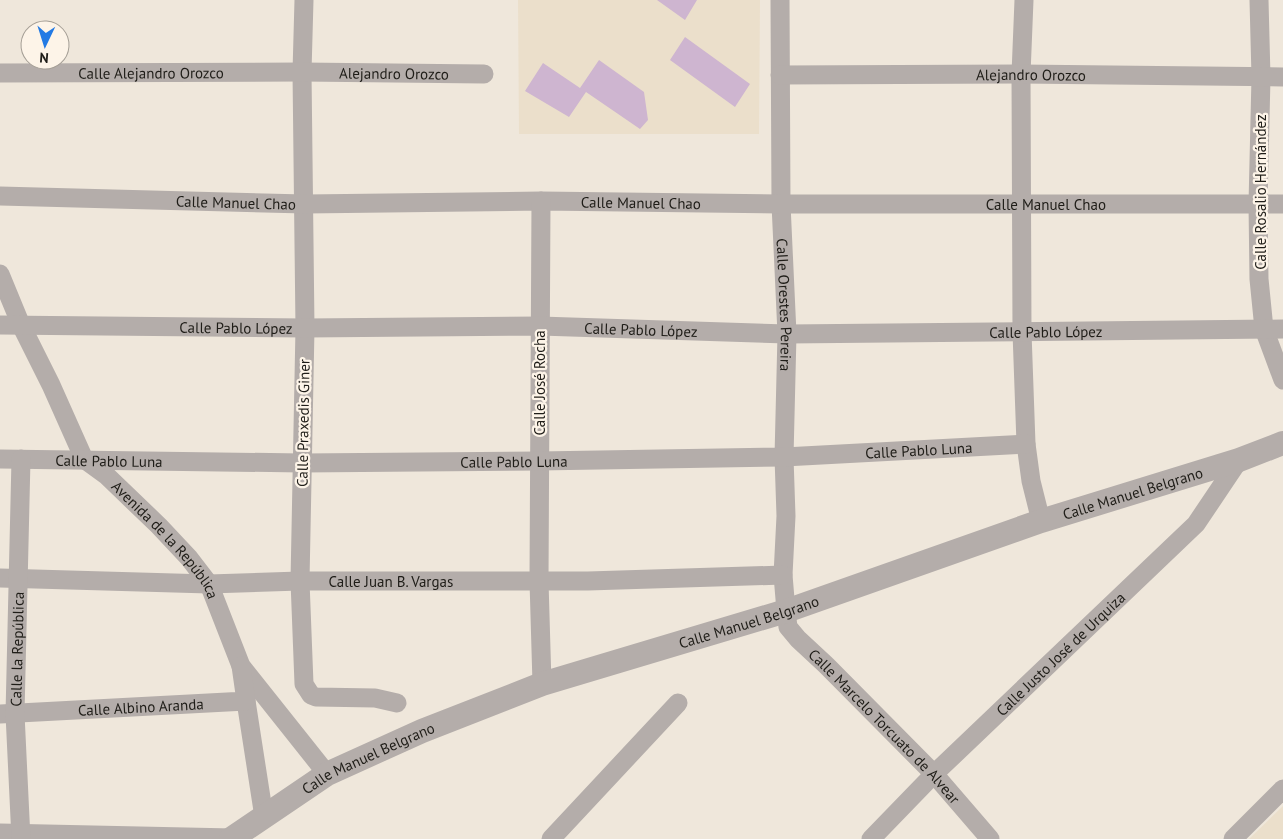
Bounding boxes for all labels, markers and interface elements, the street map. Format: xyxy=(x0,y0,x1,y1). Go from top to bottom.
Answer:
north arrow xyxy=(20,20,70,70)
text: N xyxy=(39,49,49,67)
street label: Calle Alejandro Orozco xyxy=(78,63,224,82)
street label: Alejandro Orozco xyxy=(339,63,449,83)
street label: Alejandro Orozco xyxy=(976,64,1086,84)
street label: Calle Rosalio Hernández xyxy=(1251,114,1270,270)
street label: Calle Manuel Chao xyxy=(176,191,296,213)
street label: Calle Manuel Chao xyxy=(581,192,701,212)
street label: Calle Manuel Chao xyxy=(986,195,1106,214)
street label: Calle Orestes Pereira xyxy=(773,238,797,372)
street label: Calle Pablo López xyxy=(179,317,293,337)
street label: Calle Pablo López xyxy=(584,318,698,341)
street label: Calle Pablo López xyxy=(989,321,1103,341)
street label: Calle José Rocha xyxy=(530,330,549,436)
street label: Calle Praxedis Giner xyxy=(292,359,314,487)
street label: Calle Pablo Luna xyxy=(865,437,973,462)
street label: Calle Pablo Luna xyxy=(55,450,163,471)
street label: Calle Pablo Luna xyxy=(460,451,568,471)
street label: Calle Manuel Belgrano xyxy=(1060,462,1205,523)
street label: Avenida de la República xyxy=(108,476,223,601)
street label: Calle Juan B. Vargas xyxy=(328,572,453,591)
street label: Calle Justo José de Urquiza xyxy=(992,588,1129,720)
street label: Calle Manuel Belgrano xyxy=(676,591,821,652)
street label: Calle la República xyxy=(6,592,27,707)
street label: Calle Marcelo Torcuato de Alvear xyxy=(805,644,965,807)
street label: Calle Albino Aranda xyxy=(77,694,204,719)
street label: Calle Manuel Belgrano xyxy=(298,718,437,798)

